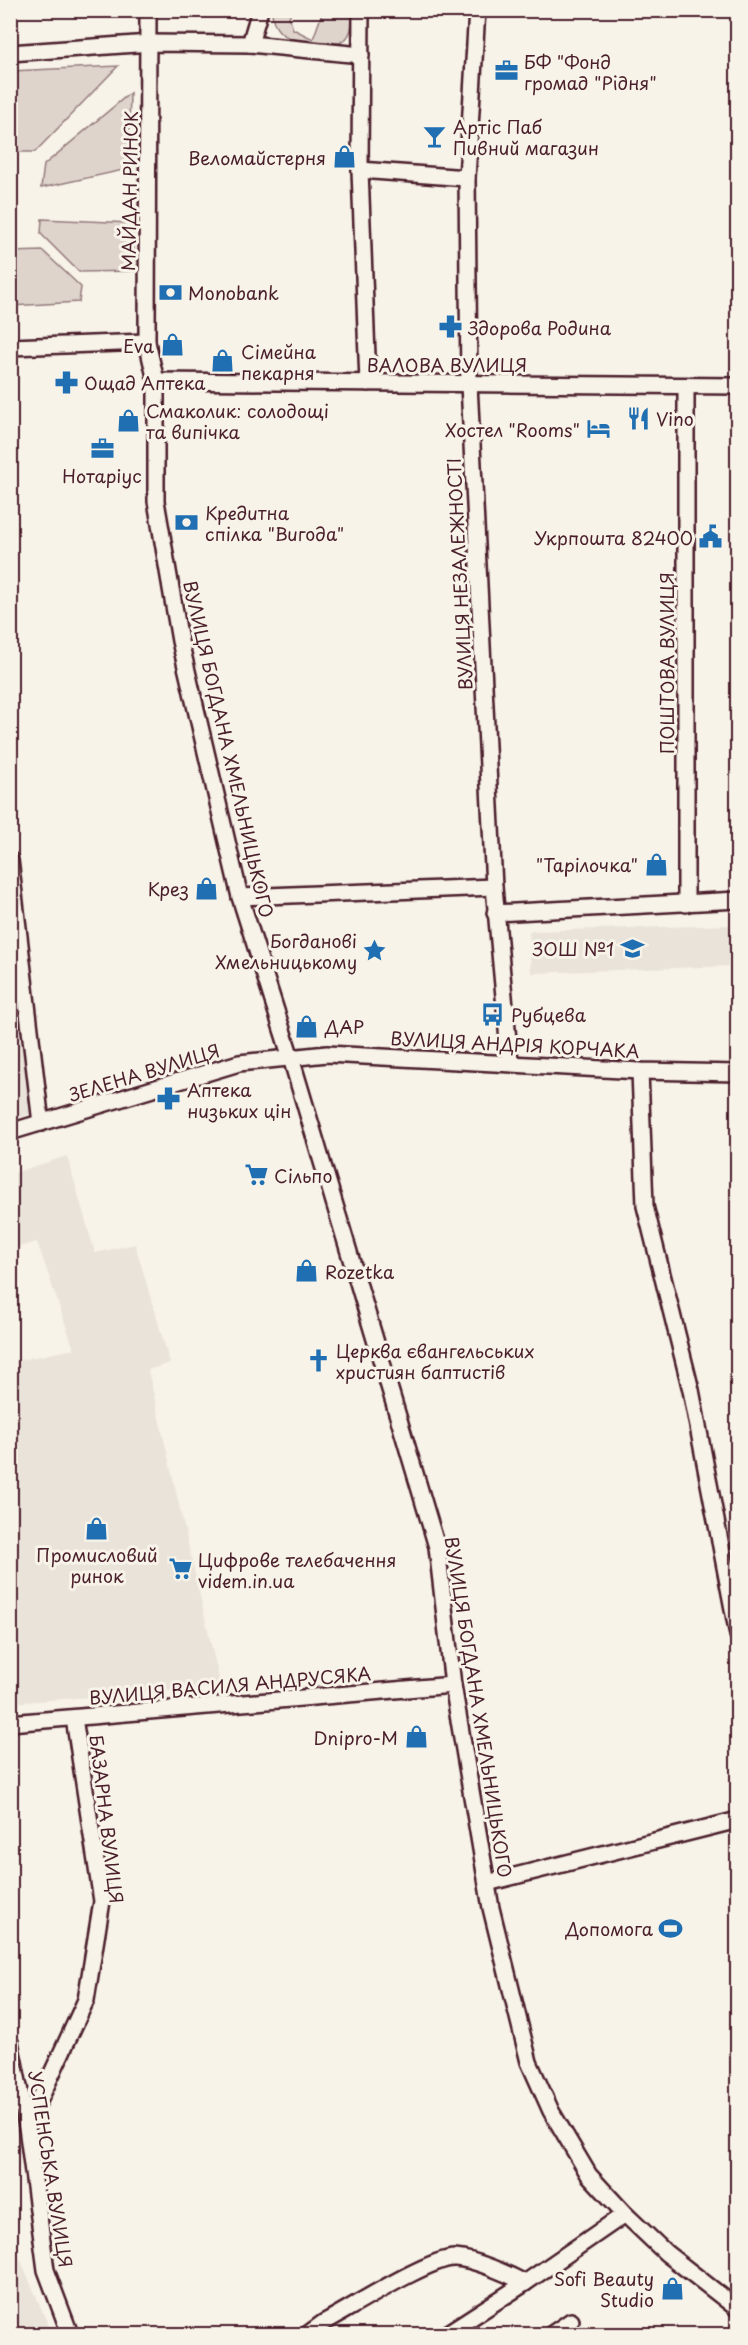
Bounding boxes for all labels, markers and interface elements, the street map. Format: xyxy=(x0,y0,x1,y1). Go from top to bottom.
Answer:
place label: БФ "Фонд громад "Рідня" xyxy=(524,48,657,96)
office icon: БФ "Фонд громад "Рідня" xyxy=(493,58,519,84)
street label: МАЙДАН РИНОК xyxy=(114,111,144,271)
place label: Артіс Паб Пивний магазин xyxy=(453,113,599,161)
bar icon: Артіс Паб Пивний магазин xyxy=(422,123,448,149)
place label: Веломайстерня xyxy=(188,144,326,171)
shop icon: Веломайстерня xyxy=(331,144,357,170)
bank icon: Monobank xyxy=(157,279,183,305)
place label: Monobank xyxy=(188,279,279,306)
pharmacy icon: Здорова Родина xyxy=(437,314,463,340)
place label: Здорова Родина xyxy=(467,314,612,341)
place label: Eva xyxy=(123,332,154,359)
shop icon: Eva xyxy=(159,332,185,358)
place label: Сімейна пекарня xyxy=(241,338,317,386)
shop icon: Сімейна пекарня xyxy=(210,348,236,374)
street label: ВАЛОВА ВУЛИЦЯ xyxy=(367,351,527,378)
pharmacy icon: Ощад Аптека xyxy=(53,369,79,395)
place label: Ощад Аптека xyxy=(84,369,206,396)
place label: Смаколик: солодощі та випічка xyxy=(146,397,329,445)
restaurant icon: Vino xyxy=(625,405,651,431)
place label: Vino xyxy=(656,405,694,432)
shop icon: Смаколик: солодощі та випічка xyxy=(115,407,141,433)
place label: Хостел "Rooms" xyxy=(445,416,580,443)
hotel icon: Хостел "Rooms" xyxy=(585,416,611,442)
office icon: Нотаріус xyxy=(89,436,115,462)
street label: ВУЛИЦЯ НЕЗАЛЕЖНОСТІ xyxy=(439,457,479,691)
place label: Нотаріус xyxy=(62,462,142,489)
place label: Кредитна спілка "Вигода" xyxy=(205,499,344,547)
bank icon: Кредитна спілка "Вигода" xyxy=(174,509,200,535)
place label: Укрпошта 82400 xyxy=(534,524,693,551)
public building icon: Укрпошта 82400 xyxy=(698,524,724,550)
street label: ПОШТОВА ВУЛИЦЯ xyxy=(653,572,680,754)
street label: ВУЛИЦЯ БОГДАНА ХМЕЛЬНИЦЬКОГО xyxy=(177,578,281,920)
place label: "Тарілочка" xyxy=(536,851,638,878)
shop icon: "Тарілочка" xyxy=(643,851,669,877)
place label: Крез xyxy=(148,875,189,902)
shop icon: Крез xyxy=(194,875,220,901)
place label: Богданові Хмельницькому xyxy=(215,927,357,975)
place label: ЗОШ №1 xyxy=(533,935,614,962)
school or university icon: ЗОШ №1 xyxy=(619,935,645,961)
place icon: Богданові Хмельницькому xyxy=(362,937,388,963)
bus stop icon: Рубцева xyxy=(480,1001,506,1027)
place label: Рубцева xyxy=(511,1001,587,1028)
shop icon: ДАР xyxy=(294,1013,320,1039)
place label: ДАР xyxy=(324,1013,364,1040)
street label: ВУЛИЦЯ АНДРІЯ КОРЧАКА xyxy=(390,1024,640,1064)
street label: ЗЕЛЕНА ВУЛИЦЯ xyxy=(64,1036,223,1108)
place label: Аптека низьких цін xyxy=(187,1076,291,1124)
pharmacy icon: Аптека низьких цін xyxy=(156,1086,182,1112)
supermarket icon: Сільпо xyxy=(243,1162,269,1188)
place label: Сільпо xyxy=(274,1162,332,1189)
shop icon: Rozetka xyxy=(294,1258,320,1284)
place label: Rozetka xyxy=(325,1258,395,1285)
place label: Церква євангельських християн баптистів xyxy=(336,1337,534,1385)
church icon: Церква євангельських християн баптистів xyxy=(305,1347,331,1373)
shop icon: Промисловий ринок xyxy=(84,1515,110,1541)
street label: ВУЛИЦЯ БОГДАНА ХМЕЛЬНИЦЬКОГО xyxy=(439,1535,519,1879)
place label: Промисловий ринок xyxy=(36,1541,158,1589)
place label: Цифрове телебачення videm.in.ua xyxy=(198,1546,396,1594)
supermarket icon: Цифрове телебачення videm.in.ua xyxy=(167,1556,193,1582)
street label: ВУЛИЦЯ ВАСИЛЯ АНДРУСЯКА xyxy=(88,1659,372,1711)
place label: Dnipro-M xyxy=(313,1724,398,1751)
shop icon: Dnipro-M xyxy=(403,1724,429,1750)
street label: БАЗАРНА ВУЛИЦЯ xyxy=(83,1733,131,1905)
place label: Допомога xyxy=(564,1915,654,1942)
sports icon: Допомога xyxy=(658,1915,684,1941)
street label: УСПЕНСЬКА ВУЛИЦЯ xyxy=(22,2069,80,2269)
place label: Sofi Beauty Studio xyxy=(553,2265,654,2313)
shop icon: Sofi Beauty Studio xyxy=(659,2275,685,2301)

